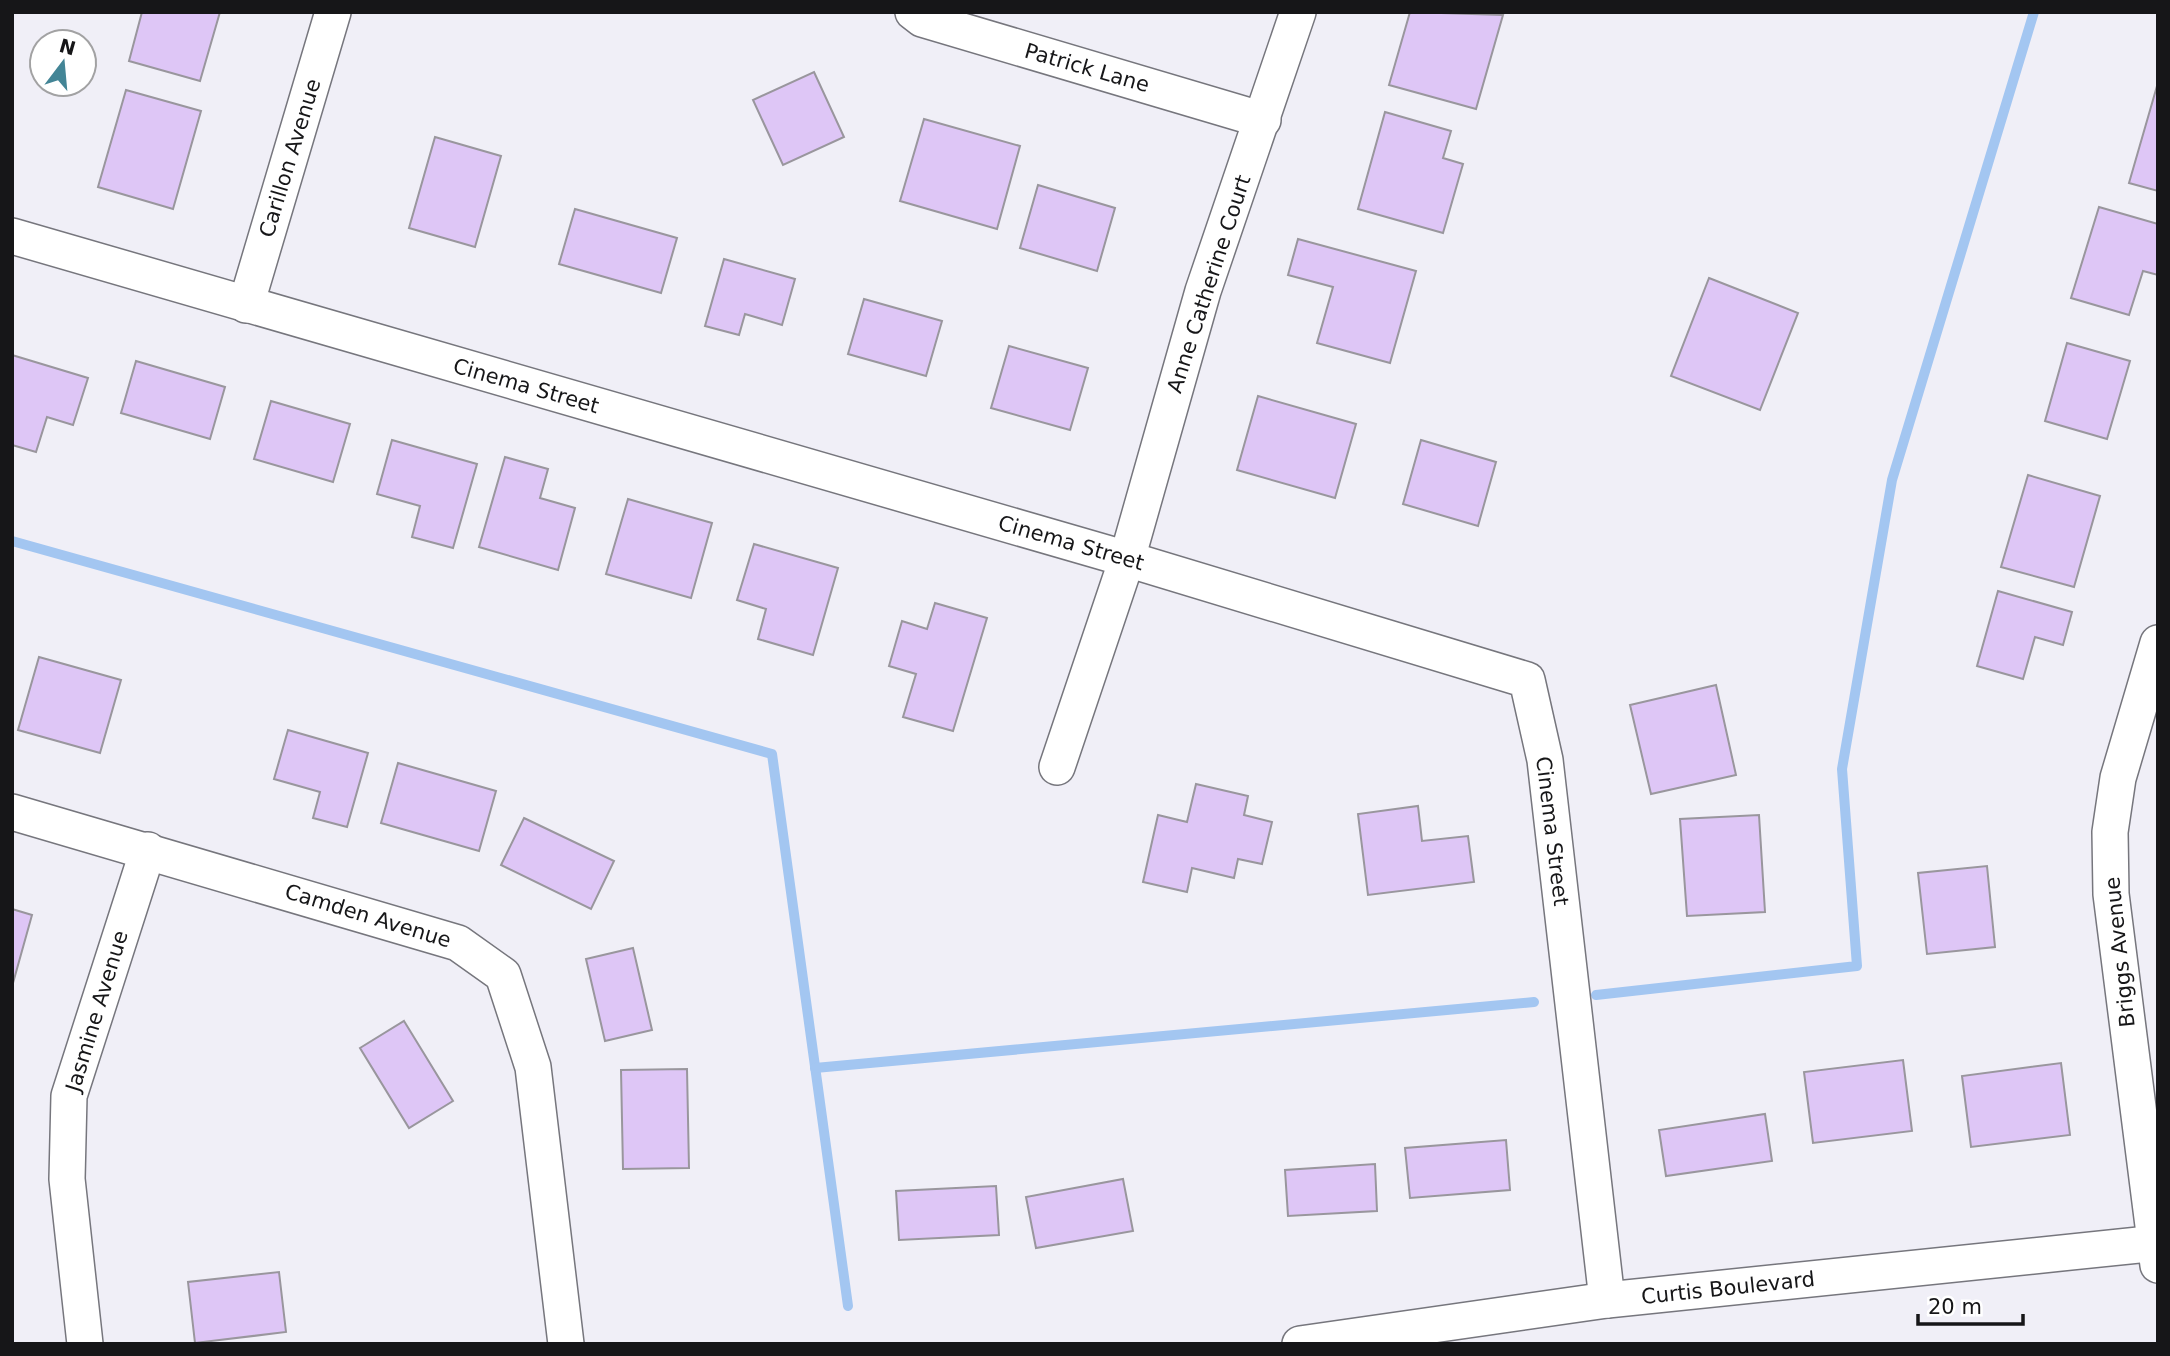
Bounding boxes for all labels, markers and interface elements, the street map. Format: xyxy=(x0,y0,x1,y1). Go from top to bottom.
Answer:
north arrow xyxy=(28,28,98,98)
text: N xyxy=(57,34,78,59)
street label: Patrick Lane xyxy=(1022,39,1152,97)
street label: Carillon Avenue xyxy=(254,76,326,240)
street label: Anne Catherine Court xyxy=(1162,172,1256,396)
street label: Cinema Street xyxy=(450,354,602,418)
street label: Cinema Street xyxy=(995,511,1147,575)
street label: Cinema Street xyxy=(1531,755,1573,907)
street label: Briggs Avenue xyxy=(2100,876,2140,1028)
street label: Camden Avenue xyxy=(282,879,454,953)
street label: Jasmine Avenue xyxy=(60,928,133,1096)
street label: Curtis Boulevard xyxy=(1640,1267,1816,1309)
scale bar xyxy=(1918,1282,2023,1326)
text: 20 m xyxy=(1928,1295,1982,1319)

